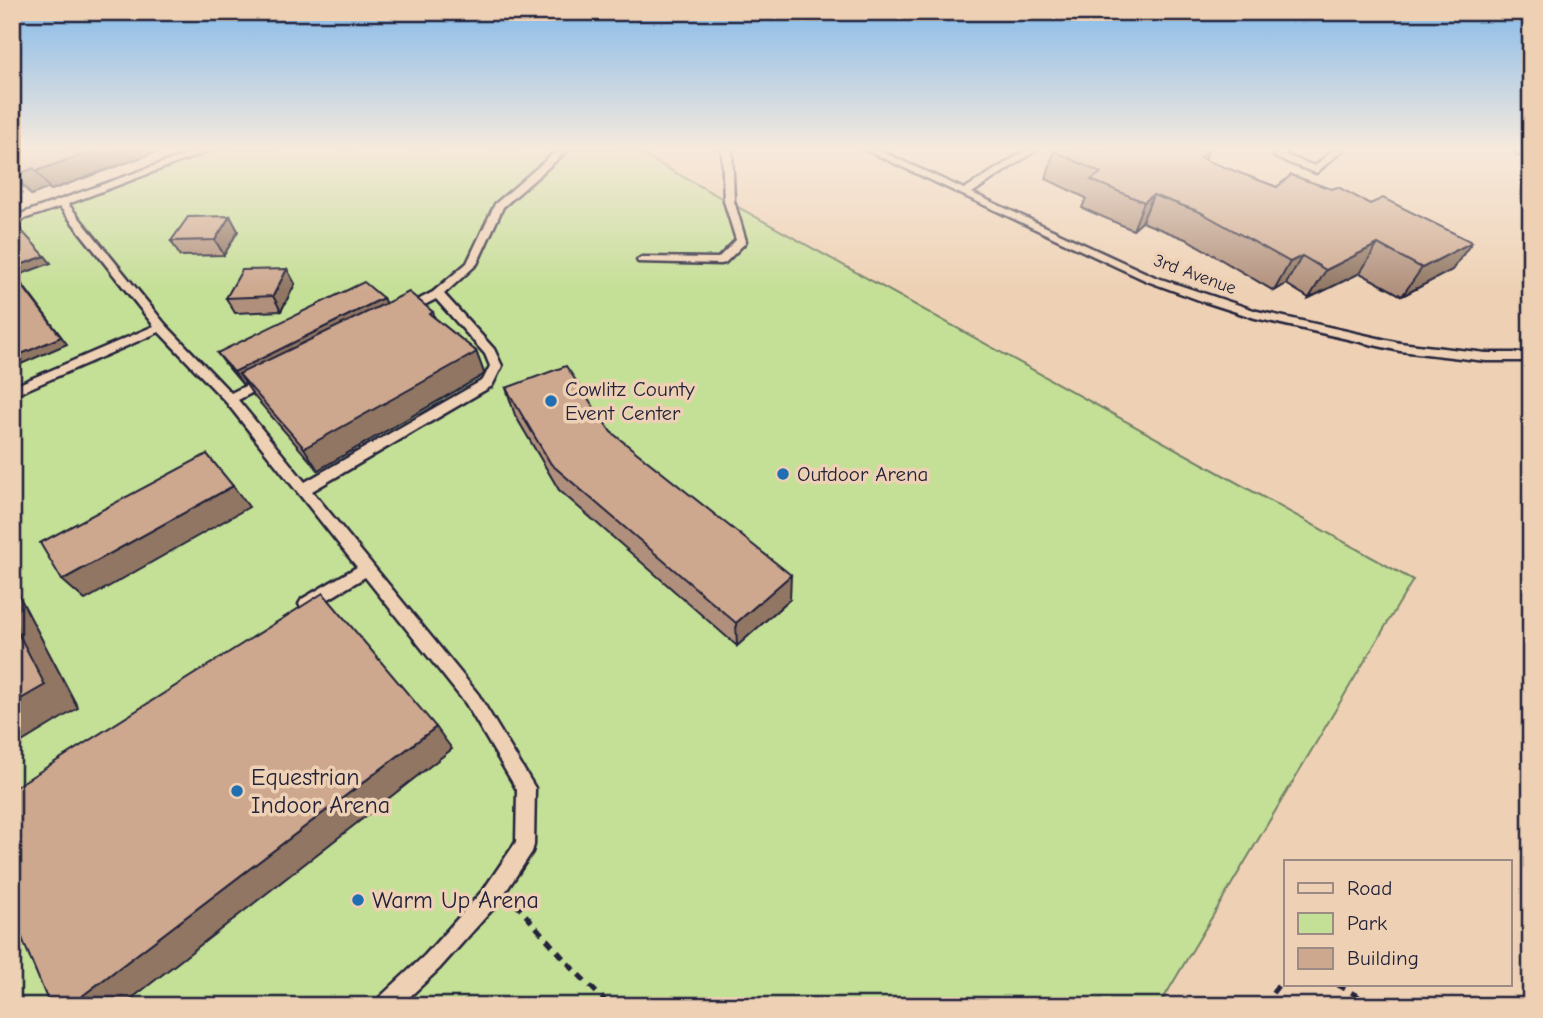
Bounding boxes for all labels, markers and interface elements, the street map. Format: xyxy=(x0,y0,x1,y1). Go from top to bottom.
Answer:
street label: 3rd Avenue xyxy=(1151,250,1239,299)
place label: Cowlitz County Event Center xyxy=(565,377,695,425)
marker: Cowlitz County Event Center xyxy=(543,393,559,409)
place label: Outdoor Arena xyxy=(797,462,928,486)
marker: Outdoor Arena xyxy=(775,466,791,482)
place label: Equestrian Indoor Arena xyxy=(251,763,390,819)
marker: Equestrian Indoor Arena xyxy=(229,783,245,799)
legend xyxy=(1284,860,1512,986)
text: Road xyxy=(1347,876,1392,900)
place label: Warm Up Arena xyxy=(372,886,539,914)
marker: Warm Up Arena xyxy=(350,892,366,908)
text: Park xyxy=(1347,911,1387,935)
text: Building xyxy=(1347,946,1419,970)

